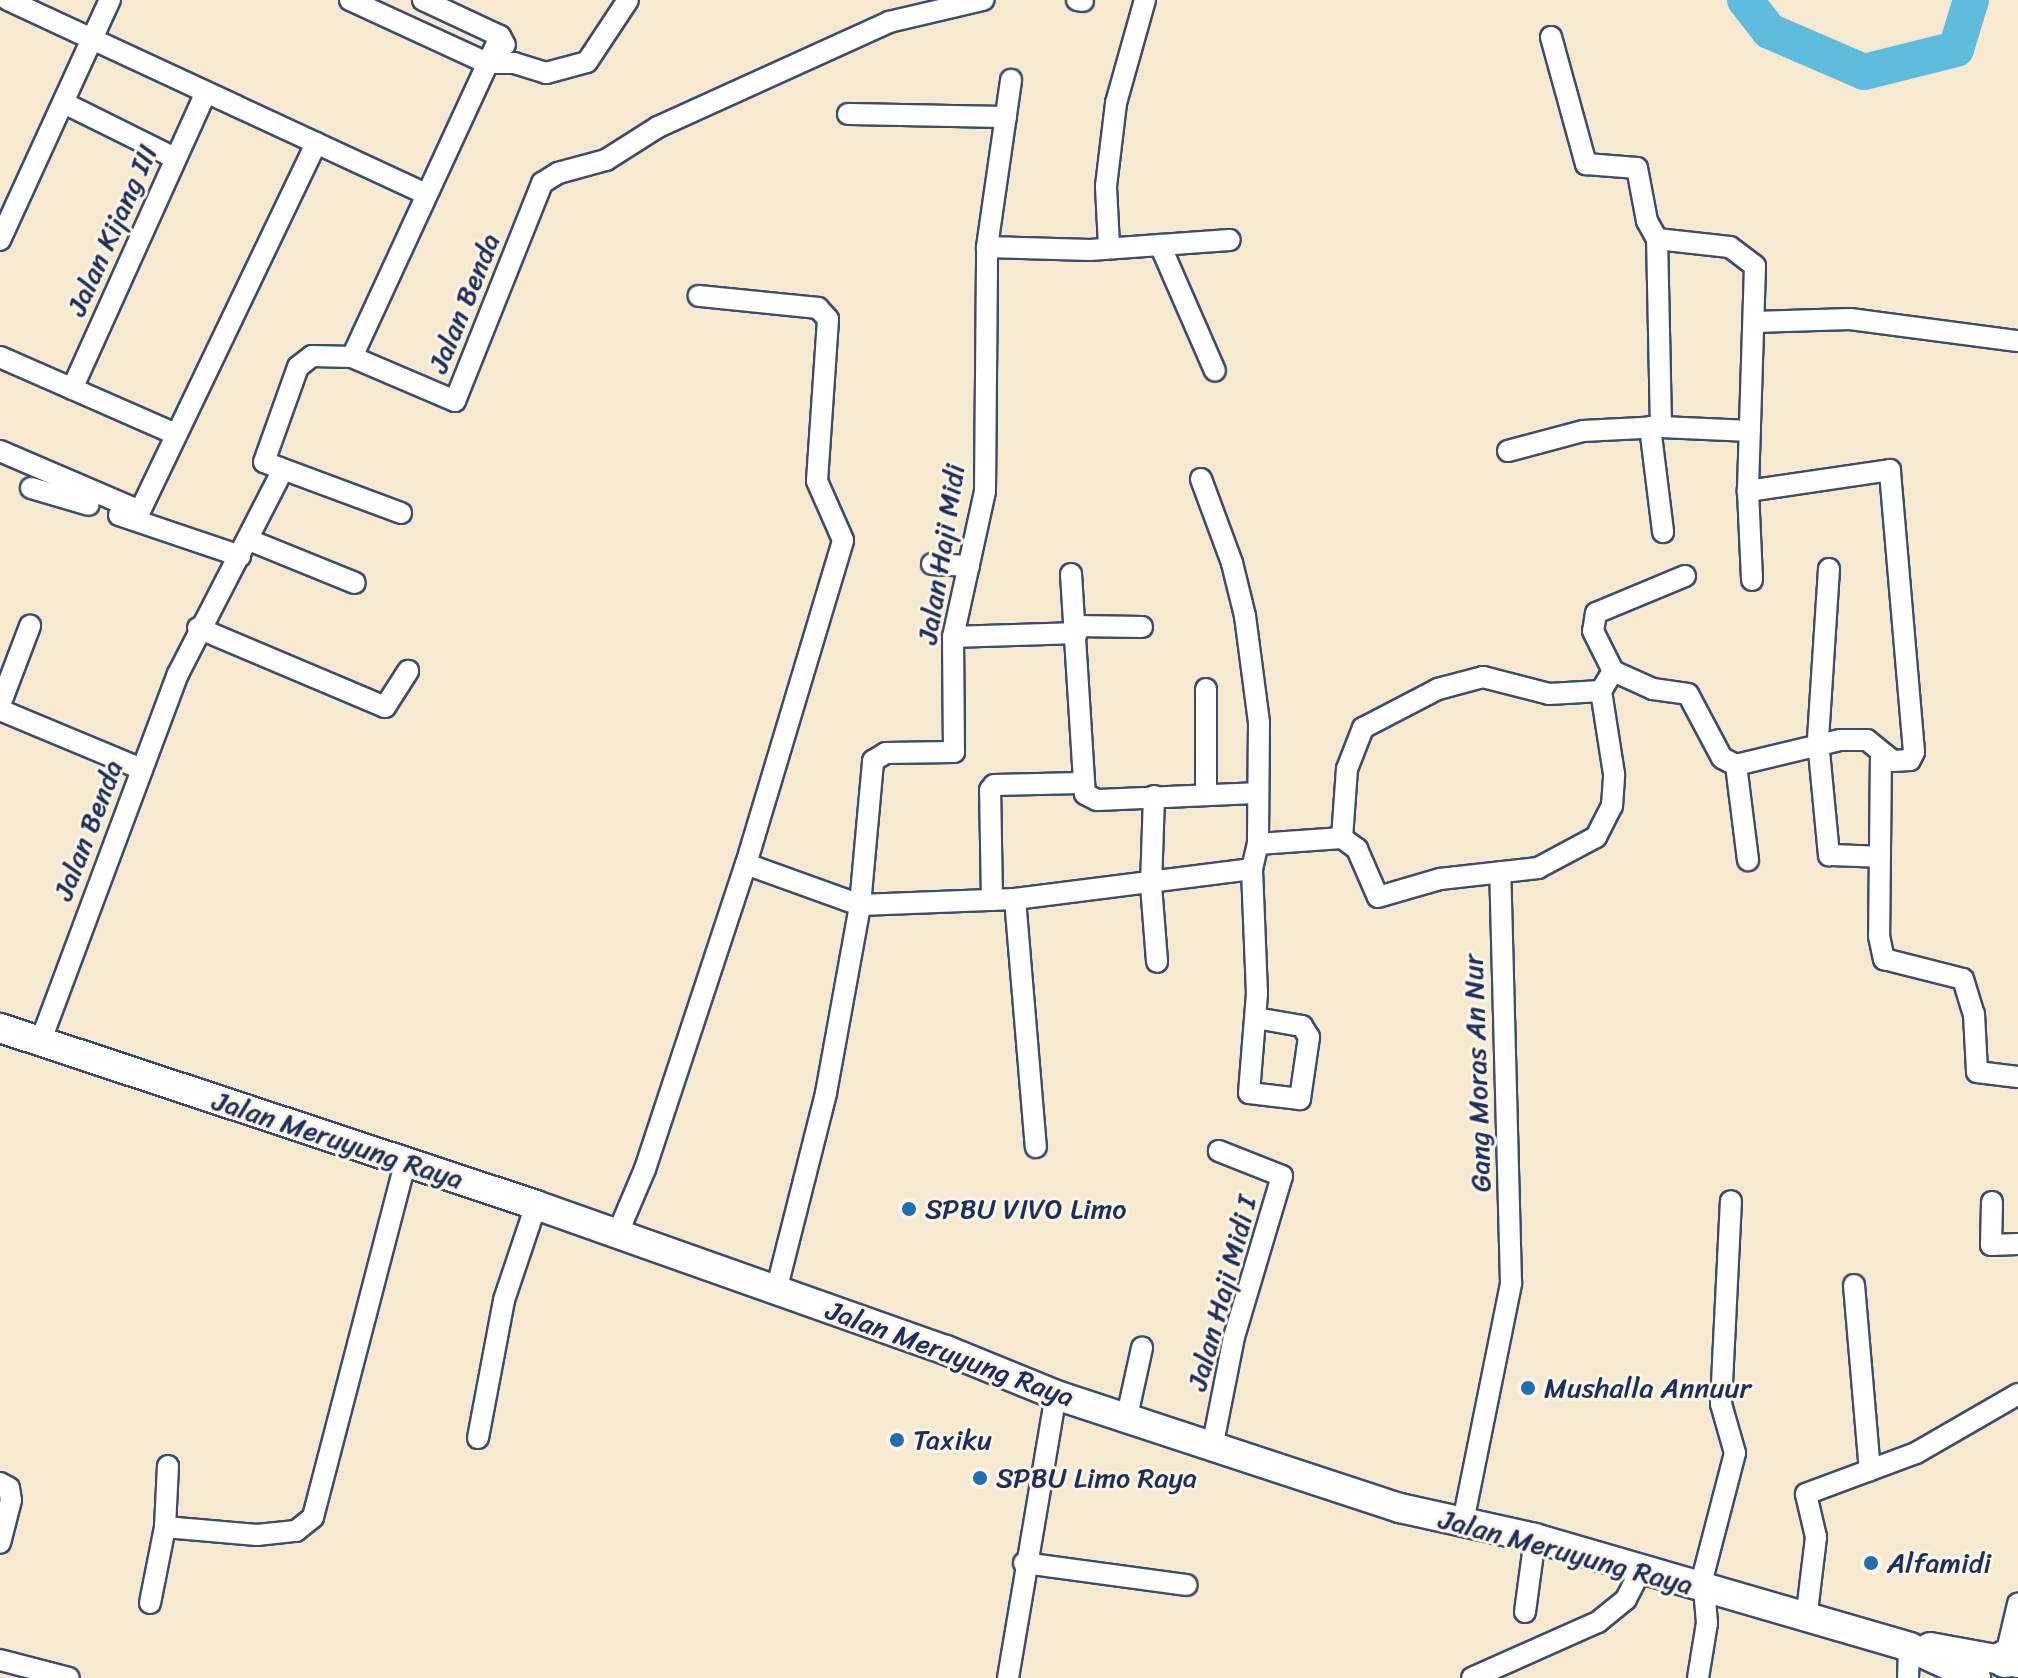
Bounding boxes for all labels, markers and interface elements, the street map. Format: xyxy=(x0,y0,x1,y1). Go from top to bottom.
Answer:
street label: Jalan Kijang III xyxy=(59,139,165,321)
street label: Jalan Benda xyxy=(421,228,507,378)
street label: Jalan Haji Midi xyxy=(910,461,972,647)
street label: Jalan Benda xyxy=(46,755,130,905)
street label: Gang Moras An Nur xyxy=(1456,954,1498,1192)
street label: Jalan Meruyung Raya xyxy=(209,1084,467,1196)
place label: SPBU VIVO Limo xyxy=(925,1192,1129,1226)
street label: Jalan Haji Midi I xyxy=(1180,1192,1264,1394)
marker: SPBU VIVO Limo xyxy=(900,1200,918,1218)
street label: Jalan Meruyung Raya xyxy=(822,1294,1078,1414)
place label: Mushalla Annuur xyxy=(1544,1371,1751,1405)
marker: Mushalla Annuur xyxy=(1519,1379,1537,1397)
place label: Taxiku xyxy=(913,1423,992,1457)
marker: Taxiku xyxy=(888,1431,906,1449)
place label: SPBU Limo Raya xyxy=(996,1461,1197,1495)
marker: SPBU Limo Raya xyxy=(971,1469,989,1487)
street label: Jalan Meruyung Raya xyxy=(1436,1502,1696,1602)
place label: Alfamidi xyxy=(1887,1546,1991,1580)
marker: Alfamidi xyxy=(1862,1554,1880,1572)

